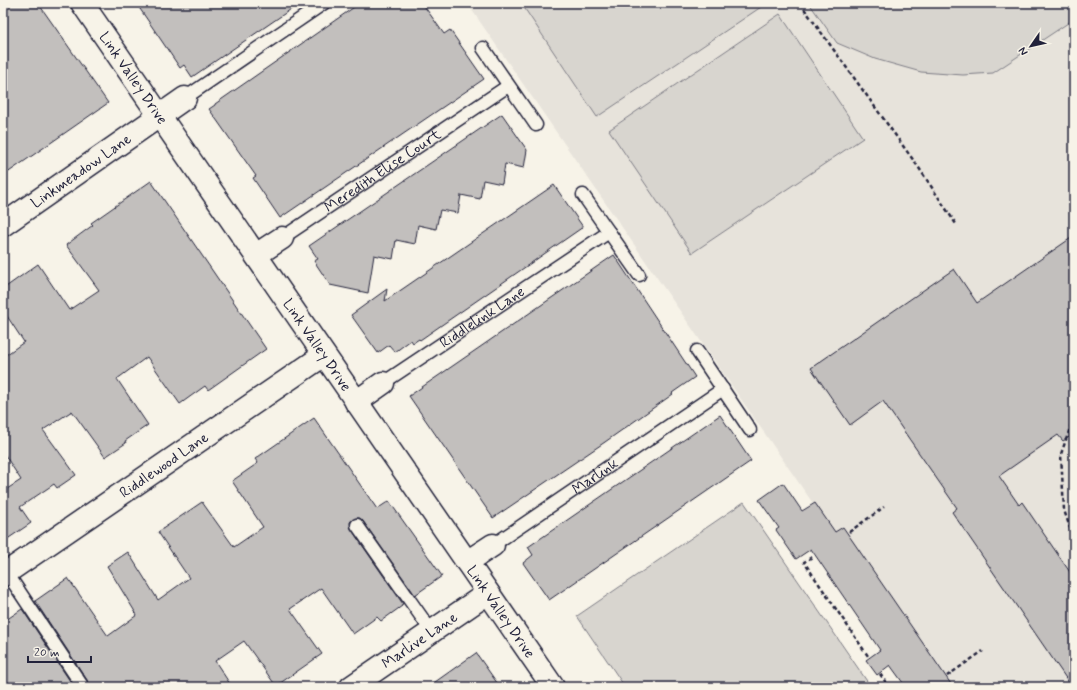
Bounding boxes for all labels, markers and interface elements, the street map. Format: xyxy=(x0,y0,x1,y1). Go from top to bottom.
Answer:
north arrow xyxy=(1011,26,1051,66)
street label: Link Valley Drive xyxy=(94,28,172,129)
text: N xyxy=(1016,44,1031,58)
street label: Meredith Elise Court xyxy=(321,125,445,218)
street label: Linkmeadow Lane xyxy=(27,129,136,213)
street label: Riddlelink Lane xyxy=(436,282,529,353)
street label: Link Valley Drive xyxy=(278,295,356,396)
street label: Riddlewood Lane xyxy=(116,428,213,503)
street label: Marlink xyxy=(568,454,623,500)
street label: Link Valley Drive xyxy=(461,562,539,663)
street label: Marlive Lane xyxy=(378,608,462,674)
scale bar xyxy=(28,638,91,664)
text: 20 m xyxy=(34,645,60,661)

